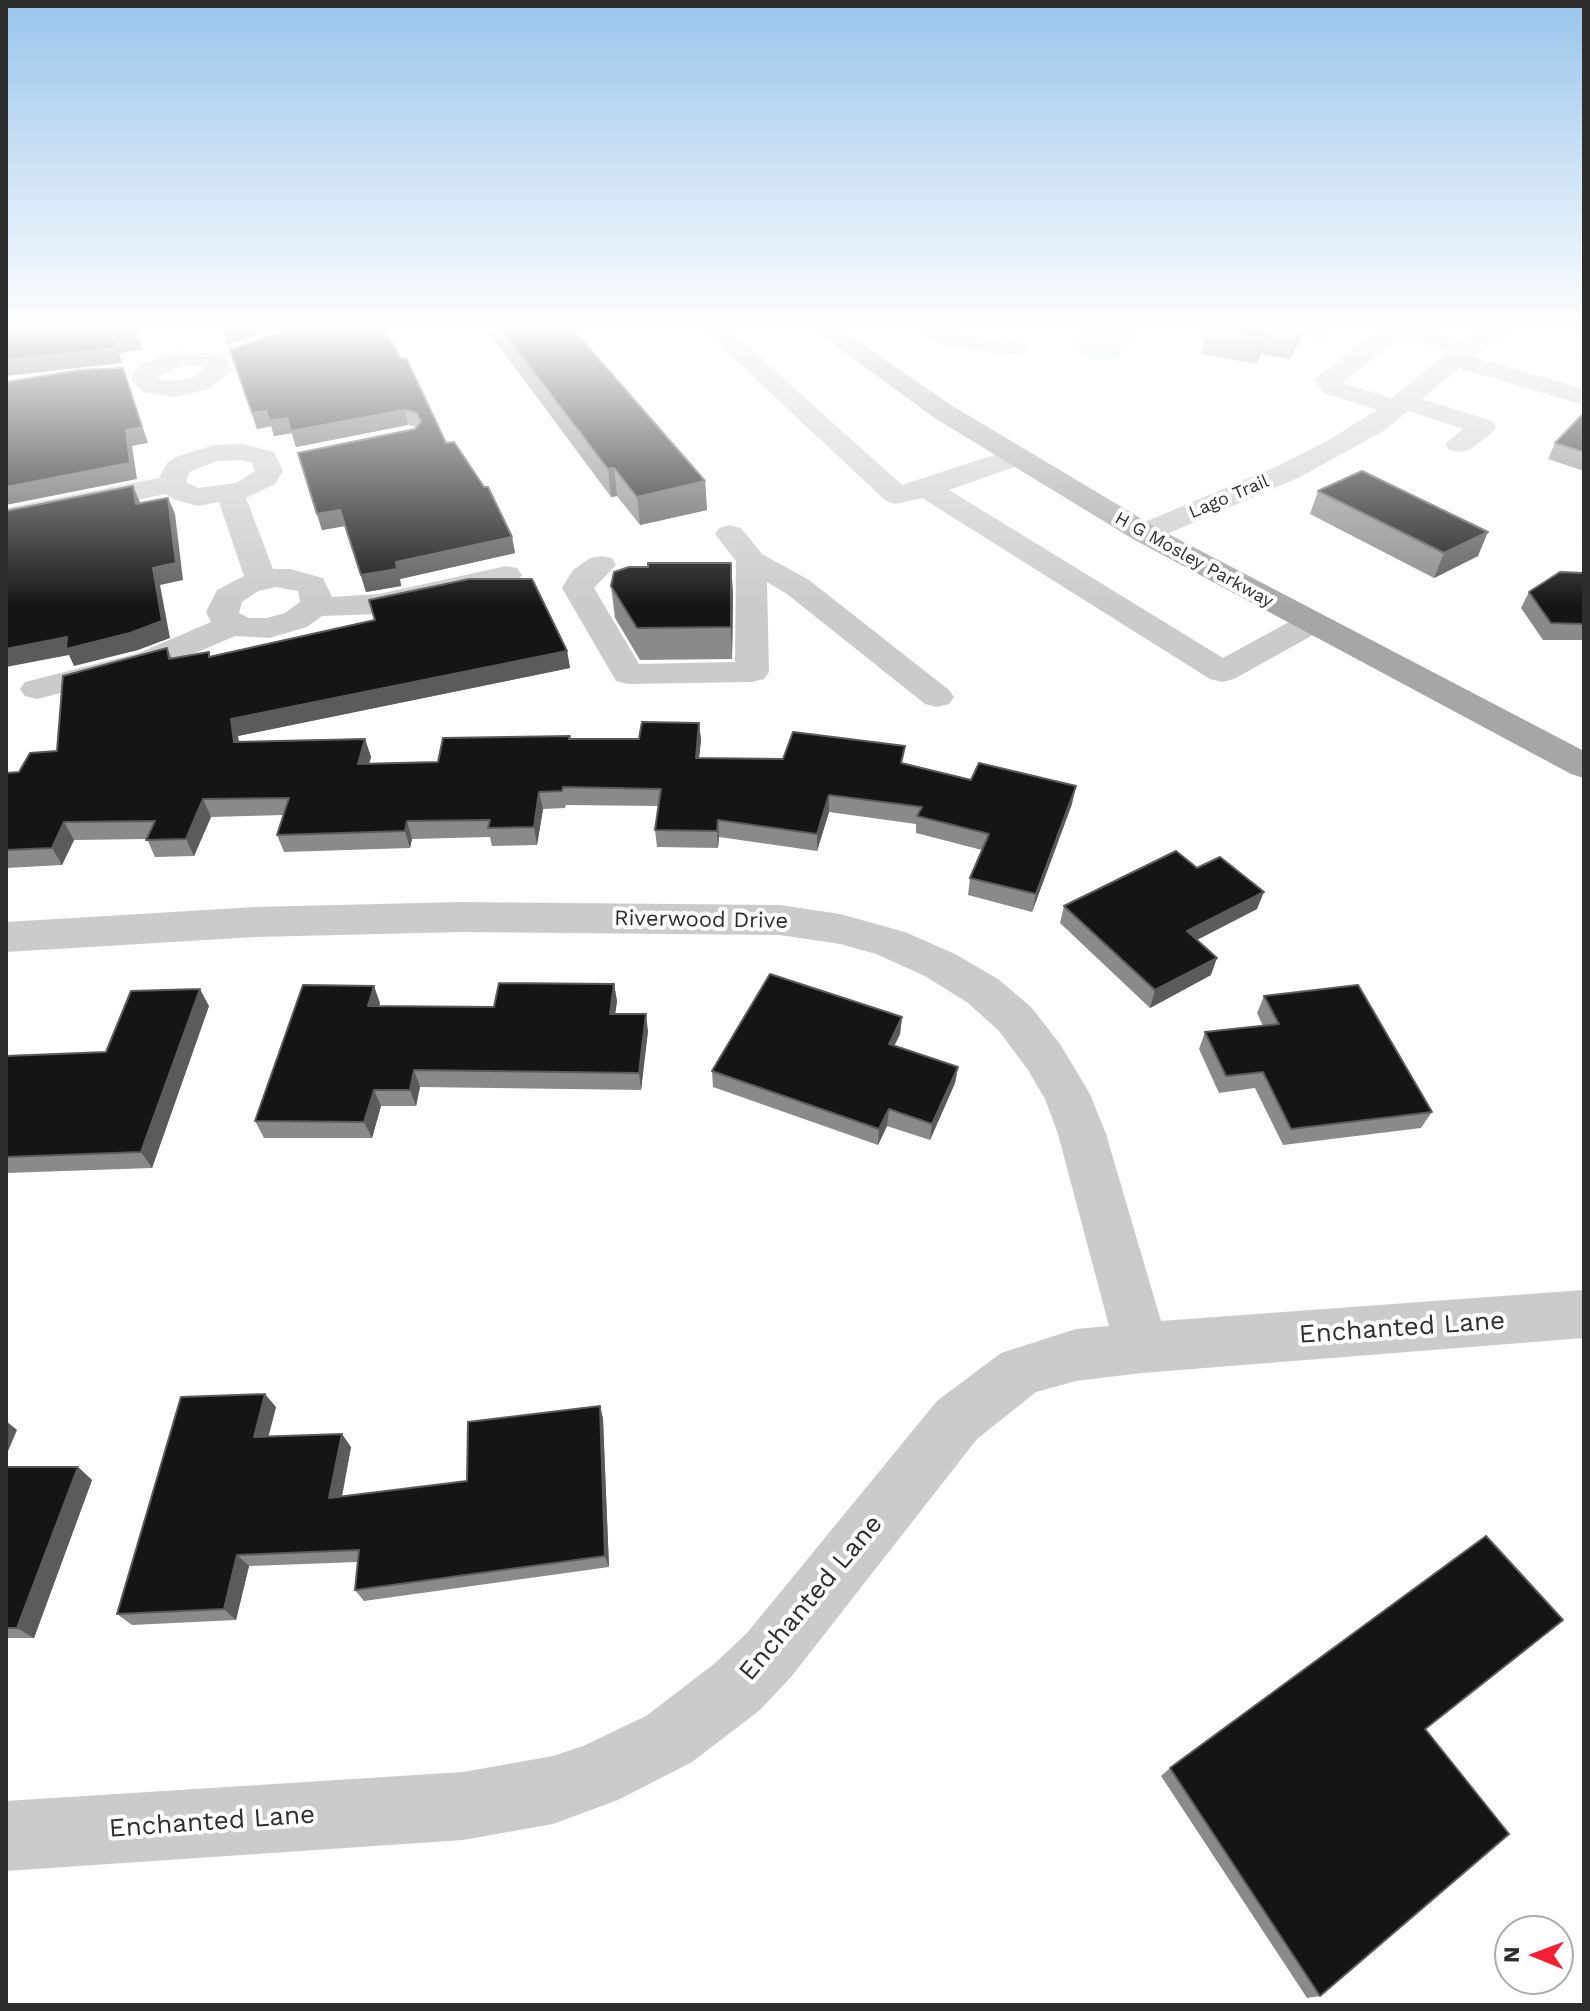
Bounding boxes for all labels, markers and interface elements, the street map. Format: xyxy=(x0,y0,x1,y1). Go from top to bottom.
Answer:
street label: Lago Trail xyxy=(1186,471,1272,523)
street label: H G Mosley Parkway xyxy=(1111,508,1277,612)
street label: Riverwood Drive xyxy=(614,905,788,935)
street label: Enchanted Lane xyxy=(1298,1305,1506,1351)
street label: Enchanted Lane xyxy=(733,1509,889,1687)
street label: Enchanted Lane xyxy=(108,1799,316,1845)
north arrow xyxy=(1494,1915,1574,1995)
text: N xyxy=(1499,1946,1524,1963)

